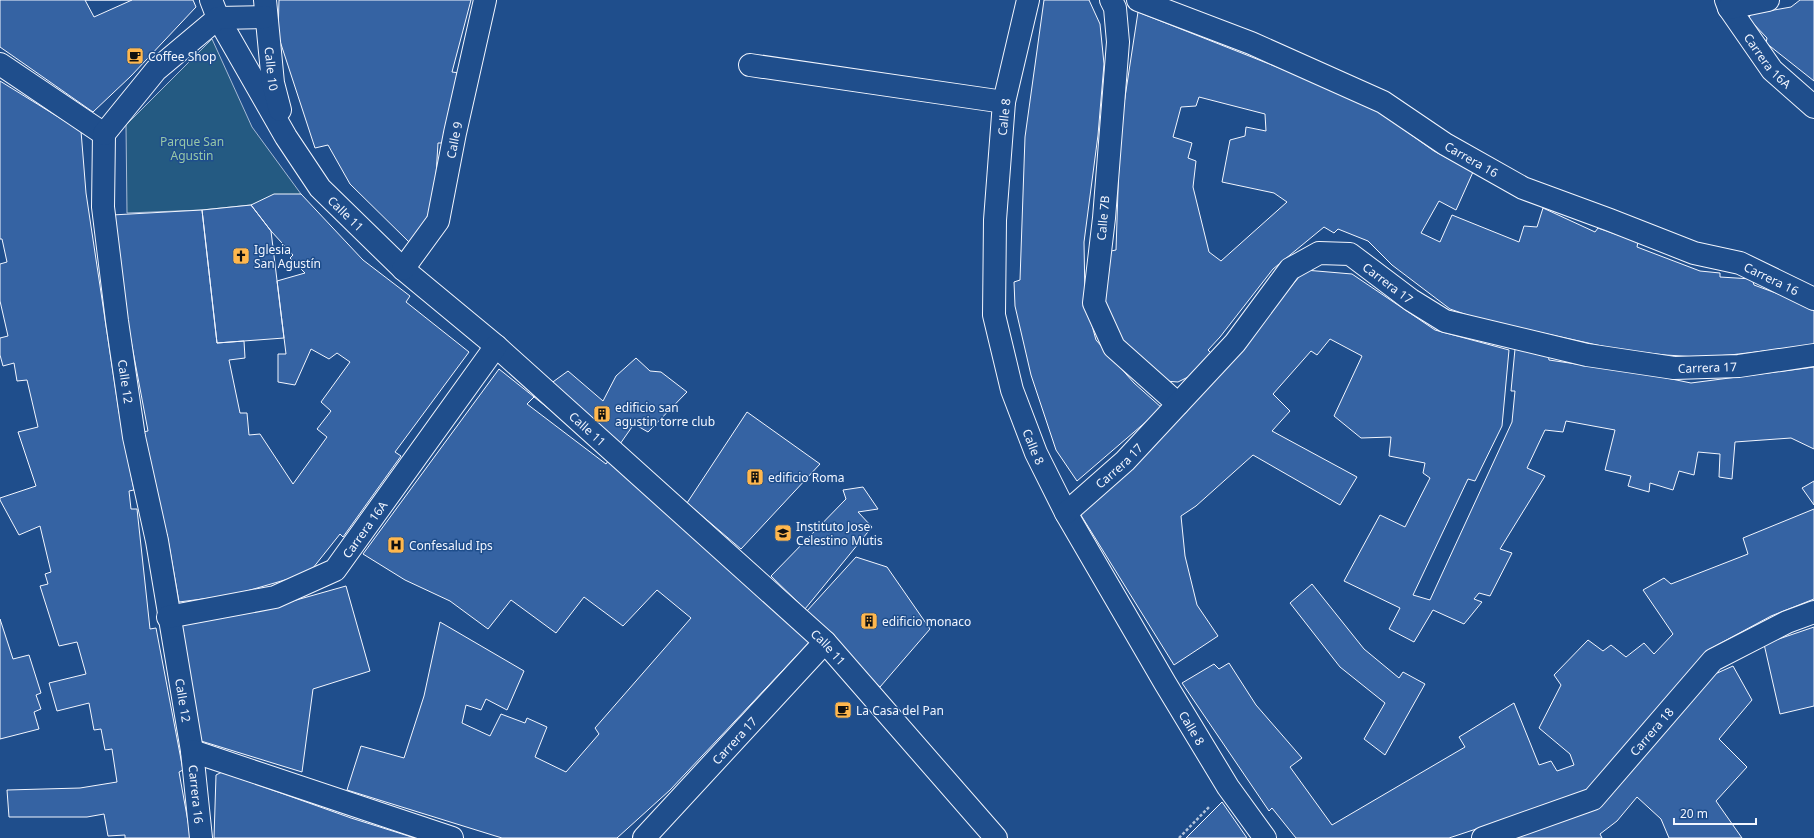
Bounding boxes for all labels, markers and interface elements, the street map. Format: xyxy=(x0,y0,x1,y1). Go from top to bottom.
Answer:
street label: Carrera 16A xyxy=(1740,29,1795,92)
cafe icon: Coffee Shop xyxy=(125,46,145,66)
street label: Calle 10 xyxy=(261,46,283,93)
place label: Coffee Shop xyxy=(148,48,216,65)
street label: Calle 8 xyxy=(994,97,1014,136)
street label: Calle 9 xyxy=(442,120,466,160)
park label: Parque San Agustin xyxy=(160,133,224,164)
street label: Carrera 16 xyxy=(1442,137,1502,181)
street label: Calle 11 xyxy=(324,192,368,235)
street label: Calle 7B xyxy=(1093,195,1113,241)
place label: Iglesia San Agustín xyxy=(254,241,321,272)
church icon: Iglesia San Agustín xyxy=(231,246,251,266)
street label: Carrera 17 xyxy=(1359,258,1417,307)
street label: Carrera 16 xyxy=(1741,258,1802,299)
street label: Calle 12 xyxy=(114,358,137,405)
street label: Carrera 17 xyxy=(1678,358,1737,376)
place label: edificio san agustin torre club xyxy=(615,399,715,430)
building icon: edificio san agustin torre club xyxy=(592,404,612,424)
street label: Calle 11 xyxy=(566,408,610,450)
street label: Calle 8 xyxy=(1019,426,1049,468)
street label: Carrera 17 xyxy=(1091,439,1146,492)
building icon: edificio Roma xyxy=(745,467,765,487)
place label: edificio Roma xyxy=(768,469,844,486)
street label: Carrera 16A xyxy=(338,497,391,561)
place label: Instituto Jose Celestino Mutis xyxy=(796,518,883,549)
school or university icon: Instituto Jose Celestino Mutis xyxy=(773,523,793,543)
hospital icon: Confesalud Ips xyxy=(386,535,406,555)
place label: Confesalud Ips xyxy=(409,537,493,554)
building icon: edificio monaco xyxy=(859,611,879,631)
place label: edificio monaco xyxy=(882,613,971,630)
street label: Calle 11 xyxy=(807,625,850,669)
street label: Calle 12 xyxy=(172,677,196,724)
cafe icon: La Casa del Pan xyxy=(833,700,853,720)
place label: La Casa del Pan xyxy=(856,702,944,719)
street label: Carrera 18 xyxy=(1626,703,1677,759)
street label: Calle 8 xyxy=(1175,708,1209,748)
street label: Carrera 17 xyxy=(708,713,761,768)
street label: Carrera 16 xyxy=(185,764,208,825)
scale bar xyxy=(1674,800,1756,826)
text: 20 m xyxy=(1680,805,1708,822)

